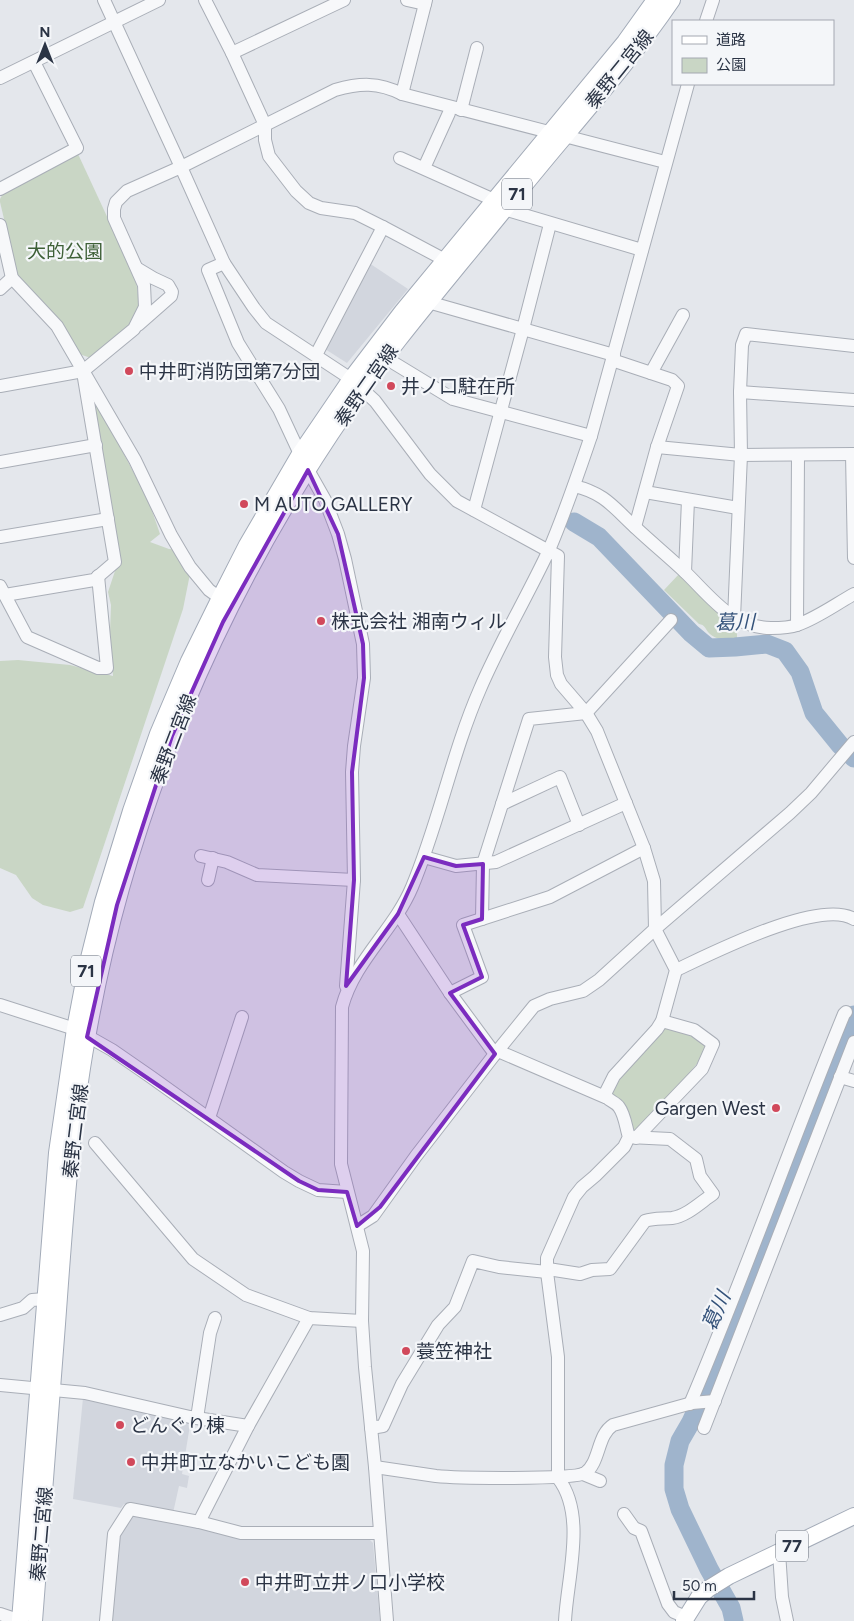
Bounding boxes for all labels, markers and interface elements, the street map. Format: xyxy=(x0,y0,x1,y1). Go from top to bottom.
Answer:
north arrow xyxy=(20,20,70,70)
legend xyxy=(672,20,834,85)
text: N xyxy=(40,24,50,41)
street label: 秦野二宮線 xyxy=(581,25,658,113)
text: 道路 xyxy=(716,31,746,49)
text: 公園 xyxy=(716,56,746,74)
road number: 71 xyxy=(502,178,532,210)
park label: 大的公園 xyxy=(27,240,103,263)
street label: 秦野二宮線 xyxy=(330,340,403,431)
place label: 中井町消防団第7分団 xyxy=(139,360,320,383)
marker: 中井町消防団第7分団 xyxy=(123,365,135,377)
place label: 井ノ口駐在所 xyxy=(401,375,515,398)
marker: 井ノ口駐在所 xyxy=(385,380,397,392)
place label: M AUTO GALLERY xyxy=(254,493,413,516)
marker: M AUTO GALLERY xyxy=(238,498,250,510)
place label: 株式会社 湘南ウィル xyxy=(331,610,507,633)
water label: 葛川 xyxy=(715,610,757,634)
marker: 株式会社 湘南ウィル xyxy=(315,615,327,627)
street label: 秦野二宮線 xyxy=(146,691,201,788)
road number: 71 xyxy=(71,956,101,986)
street label: 秦野二宮線 xyxy=(58,1083,93,1180)
place label: Gargen West xyxy=(655,1097,766,1120)
marker: Gargen West xyxy=(770,1102,782,1114)
water label: 葛川 xyxy=(697,1286,736,1334)
place label: 蓑笠神社 xyxy=(416,1340,492,1363)
marker: 蓑笠神社 xyxy=(400,1345,412,1357)
place label: どんぐり棟 xyxy=(130,1414,225,1437)
marker: どんぐり棟 xyxy=(114,1419,126,1431)
place label: 中井町立なかいこども園 xyxy=(141,1451,350,1474)
marker: 中井町立なかいこども園 xyxy=(125,1456,137,1468)
street label: 秦野二宮線 xyxy=(26,1486,57,1582)
road number: 77 xyxy=(776,1530,808,1562)
scale bar xyxy=(674,1568,754,1600)
place label: 中井町立井ノ口小学校 xyxy=(255,1571,445,1594)
marker: 中井町立井ノ口小学校 xyxy=(239,1576,251,1588)
text: 50 m xyxy=(682,1577,717,1595)

